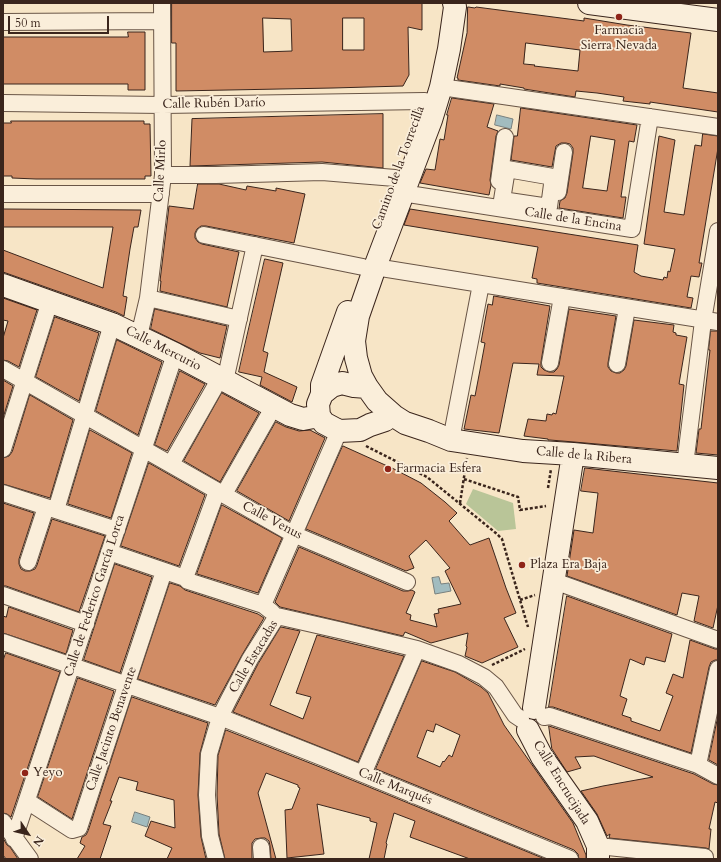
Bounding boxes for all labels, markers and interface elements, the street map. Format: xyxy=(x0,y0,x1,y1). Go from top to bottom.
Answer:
scale bar xyxy=(10,8,111,34)
marker: Farmacia Sierra Nevada xyxy=(614,12,624,22)
text: 50 m xyxy=(15,15,41,31)
place label: Farmacia Sierra Nevada xyxy=(581,23,657,54)
street label: Calle Rubén Darío xyxy=(162,95,266,113)
street label: Camino de la Torrecilla xyxy=(369,104,429,232)
street label: Calle Mirlo xyxy=(152,139,170,203)
street label: Calle de la Encina xyxy=(523,205,623,235)
street label: Calle Mercurio xyxy=(123,323,203,375)
street label: Calle de la Ribera xyxy=(535,444,633,468)
place label: Farmacia Esfera xyxy=(396,461,482,477)
marker: Farmacia Esfera xyxy=(383,464,393,474)
street label: Calle Venus xyxy=(239,499,305,543)
street label: Calle de Federico García Lorca xyxy=(61,513,129,679)
place label: Plaza Era Baja xyxy=(530,557,607,573)
marker: Plaza Era Baja xyxy=(517,560,527,570)
street label: Calle Estacadas xyxy=(226,618,282,696)
street label: Calle Jacinto Benavente xyxy=(83,665,141,793)
street label: Calle Encrucijada xyxy=(529,738,593,828)
place label: Yeyo xyxy=(33,765,62,781)
street label: Calle Marqués xyxy=(356,765,434,809)
marker: Yeyo xyxy=(20,768,30,778)
north arrow xyxy=(8,814,48,854)
text: N xyxy=(29,833,47,849)

